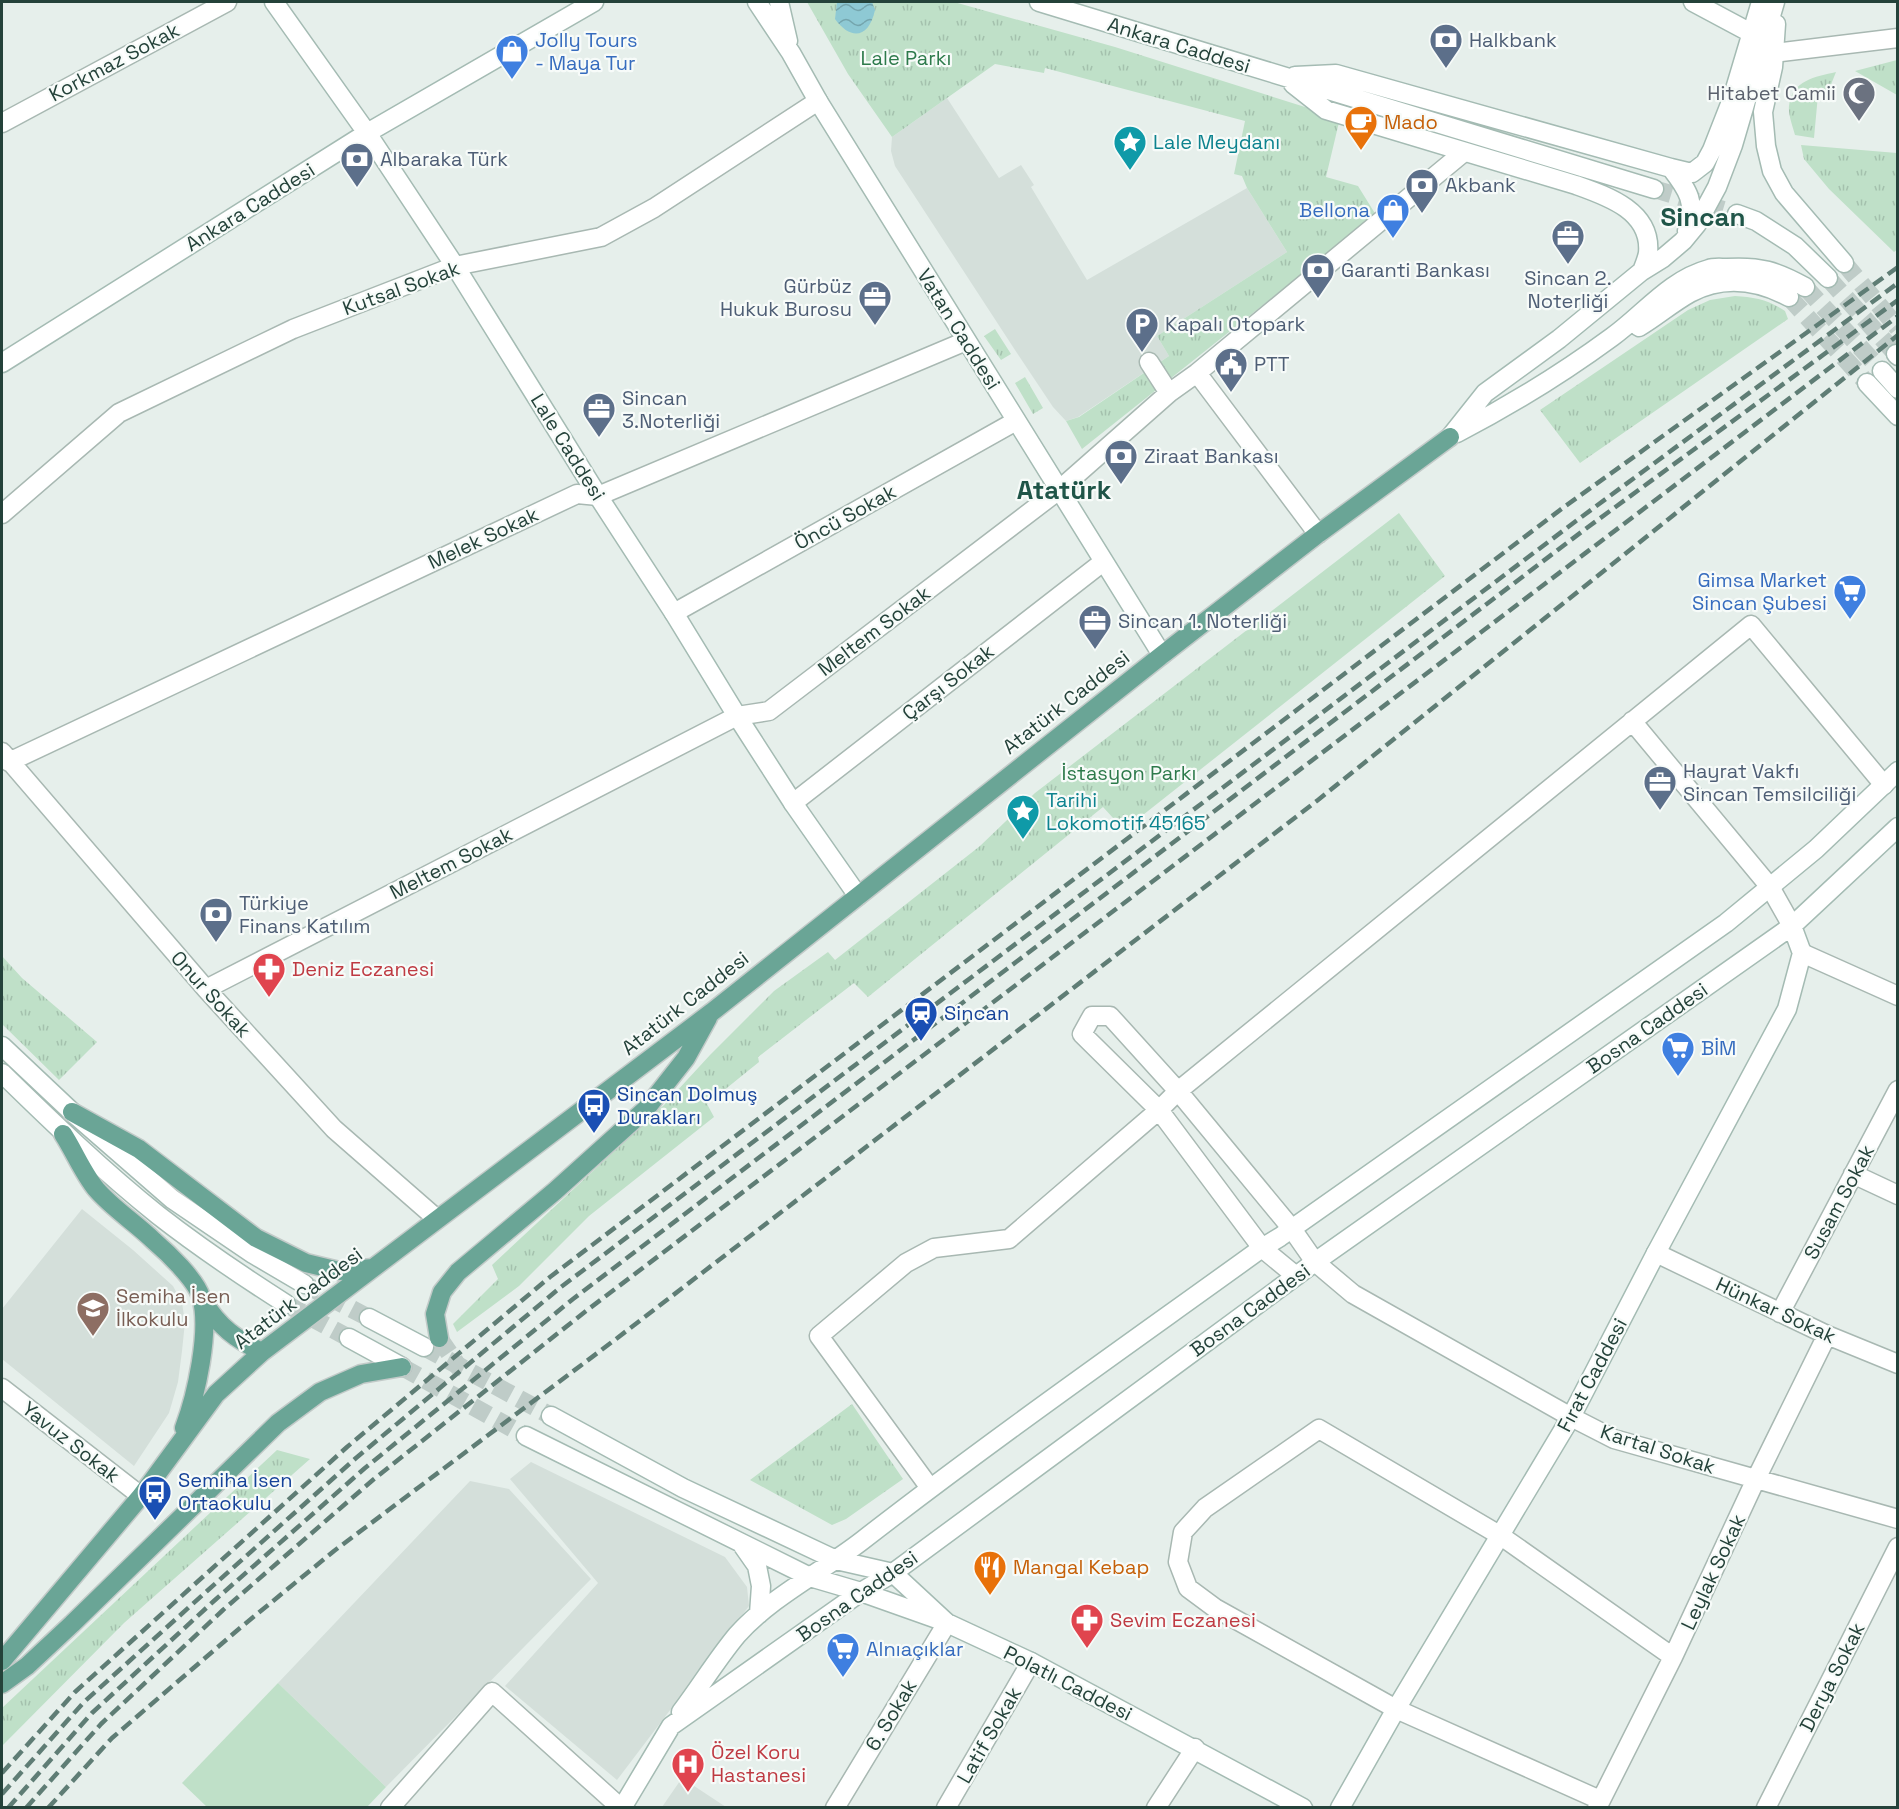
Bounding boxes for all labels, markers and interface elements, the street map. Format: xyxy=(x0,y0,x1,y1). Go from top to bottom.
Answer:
street label: Ankara Caddesi xyxy=(1105,11,1253,79)
street label: Korkmaz Sokak xyxy=(44,17,184,107)
bank icon: Halkbank xyxy=(1428,22,1464,69)
place label: Jolly Tours - Maya Tur xyxy=(535,27,638,76)
place label: Halkbank xyxy=(1469,27,1557,53)
shop icon: Jolly Tours - Maya Tur xyxy=(494,33,530,80)
park label: Lale Parkı xyxy=(861,45,951,71)
mosque icon: Hitabet Camii xyxy=(1841,75,1877,122)
place label: Hitabet Camii xyxy=(1707,80,1836,106)
cafe icon: Mado xyxy=(1343,104,1379,151)
place label: Mado xyxy=(1384,109,1438,135)
place icon: Lale Meydanı xyxy=(1112,124,1148,171)
place label: Lale Meydanı xyxy=(1153,129,1280,155)
bank icon: Albaraka Türk xyxy=(339,141,375,188)
place label: Albaraka Türk xyxy=(380,146,508,172)
street label: Ankara Caddesi xyxy=(180,157,320,257)
bank icon: Akbank xyxy=(1404,167,1440,214)
place label: Akbank xyxy=(1445,172,1516,198)
shop icon: Bellona xyxy=(1375,192,1411,239)
place label: Bellona xyxy=(1299,197,1370,223)
district label: Sincan xyxy=(1661,200,1745,234)
office icon: Sincan 2. Noterliği xyxy=(1550,218,1586,265)
bank icon: Garanti Bankası xyxy=(1300,252,1336,299)
street label: Kutsal Sokak xyxy=(339,255,463,321)
place label: Garanti Bankası xyxy=(1341,257,1490,283)
street label: Vatan Caddesi xyxy=(911,264,1007,394)
place label: Sincan 2. Noterliği xyxy=(1524,265,1612,314)
place label: Gürbüz Hukuk Burosu xyxy=(720,273,852,322)
office icon: Gürbüz Hukuk Burosu xyxy=(857,279,893,326)
parking icon: Kapalı Otopark xyxy=(1124,306,1160,353)
place label: Kapalı Otopark xyxy=(1165,311,1306,337)
public building icon: PTT xyxy=(1213,346,1249,393)
place label: PTT xyxy=(1254,351,1290,377)
place label: Sincan 3.Noterliği xyxy=(622,385,720,434)
street label: Lale Caddesi xyxy=(525,389,611,505)
office icon: Sincan 3.Noterliği xyxy=(581,391,617,438)
bank icon: Ziraat Bankası xyxy=(1103,438,1139,485)
place label: Ziraat Bankası xyxy=(1144,443,1279,469)
district label: Atatürk xyxy=(1017,473,1112,507)
street label: Öncü Sokak xyxy=(790,478,901,556)
street label: Melek Sokak xyxy=(423,501,543,575)
place label: Gimsa Market Sincan Şubesi xyxy=(1692,567,1827,616)
supermarket icon: Gimsa Market Sincan Şubesi xyxy=(1832,573,1868,620)
street label: Meltem Sokak xyxy=(812,580,936,682)
office icon: Sincan 1. Noterliği xyxy=(1077,603,1113,650)
place label: Sincan 1. Noterliği xyxy=(1118,608,1287,634)
street label: Çarşı Sokak xyxy=(897,638,999,726)
street label: Atatürk Caddesi xyxy=(997,644,1135,760)
place label: Hayrat Vakfı Sincan Temsilciliği xyxy=(1683,758,1856,807)
park label: İstasyon Parkı xyxy=(1062,760,1196,786)
office icon: Hayrat Vakfı Sincan Temsilciliği xyxy=(1642,764,1678,811)
place label: Tarihi Lokomotif 45165 xyxy=(1046,787,1206,836)
place icon: Tarihi Lokomotif 45165 xyxy=(1005,793,1041,840)
street label: Meltem Sokak xyxy=(385,821,517,905)
place label: Türkiye Finans Katılım xyxy=(239,890,371,939)
bank icon: Türkiye Finans Katılım xyxy=(198,896,234,943)
street label: Onur Sokak xyxy=(165,945,257,1043)
street label: Atatürk Caddesi xyxy=(616,945,754,1061)
pharmacy icon: Deniz Eczanesi xyxy=(251,951,287,998)
place label: Deniz Eczanesi xyxy=(292,956,434,982)
street label: Bosna Caddesi xyxy=(1581,977,1713,1079)
station icon: Sincan xyxy=(903,995,939,1042)
place label: Sincan xyxy=(944,1000,1009,1026)
supermarket icon: BİM xyxy=(1660,1030,1696,1077)
place label: BİM xyxy=(1701,1035,1736,1061)
place label: Sincan Dolmuş Durakları xyxy=(617,1081,758,1130)
bus stop icon: Sincan Dolmuş Durakları xyxy=(576,1087,612,1134)
street label: Susam Sokak xyxy=(1798,1140,1880,1264)
street label: Atatürk Caddesi xyxy=(229,1241,367,1355)
street label: Bosna Caddesi xyxy=(1185,1258,1315,1362)
street label: Hünkar Sokak xyxy=(1712,1271,1840,1349)
place label: Semiha İsen İlkokulu xyxy=(116,1283,231,1332)
school or university icon: Semiha İsen İlkokulu xyxy=(75,1290,111,1337)
street label: Fırat Caddesi xyxy=(1551,1314,1633,1436)
street label: Yavuz Sokak xyxy=(17,1396,125,1489)
street label: Kartal Sokak xyxy=(1597,1418,1719,1480)
place label: Semiha İsen Ortaokulu xyxy=(178,1467,293,1516)
bus stop icon: Semiha İsen Ortaokulu xyxy=(137,1474,173,1521)
street label: Leylak Sokak xyxy=(1675,1510,1751,1634)
street label: Bosna Caddesi xyxy=(791,1545,923,1647)
restaurant icon: Mangal Kebap xyxy=(972,1549,1008,1596)
place label: Mangal Kebap xyxy=(1013,1554,1149,1580)
pharmacy icon: Sevim Eczanesi xyxy=(1069,1602,1105,1649)
place label: Sevim Eczanesi xyxy=(1110,1607,1256,1633)
street label: Derya Sokak xyxy=(1793,1618,1871,1736)
supermarket icon: Alnıaçıklar xyxy=(825,1631,861,1678)
place label: Alnıaçıklar xyxy=(866,1636,963,1662)
street label: Polatlı Caddesi xyxy=(999,1639,1137,1727)
street label: 6. Sokak xyxy=(859,1674,923,1756)
street label: Latif Sokak xyxy=(951,1682,1027,1788)
place label: Özel Koru Hastanesi xyxy=(711,1739,806,1788)
hospital icon: Özel Koru Hastanesi xyxy=(670,1746,706,1793)

